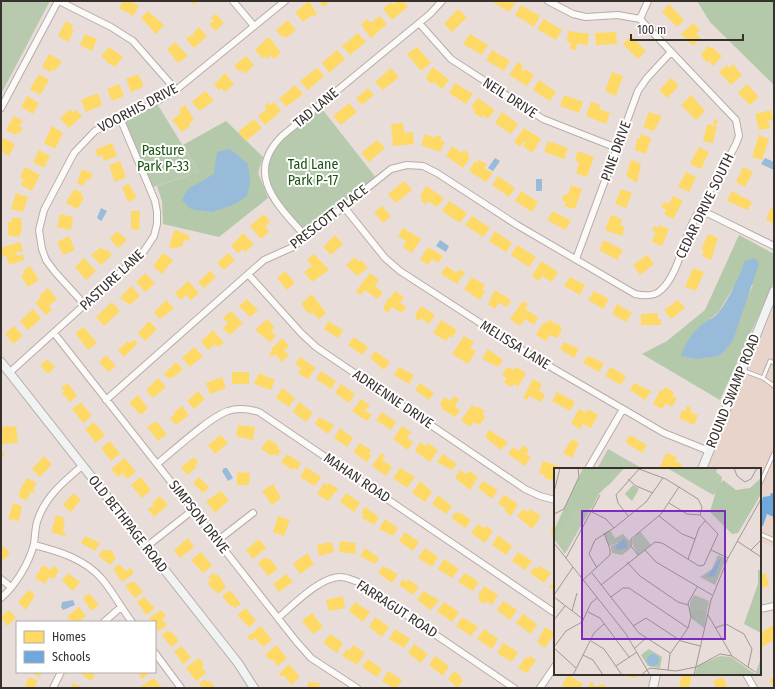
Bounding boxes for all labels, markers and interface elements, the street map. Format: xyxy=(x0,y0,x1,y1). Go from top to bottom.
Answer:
scale bar xyxy=(631,16,743,42)
text: 100 m xyxy=(637,23,666,37)
street label: NEIL DRIVE xyxy=(480,74,541,122)
street label: VOORHIS DRIVE xyxy=(95,80,181,136)
street label: TAD LANE xyxy=(290,84,342,132)
street label: PINE DRIVE xyxy=(597,118,635,183)
park label: Pasture Park P-33 xyxy=(137,142,189,175)
street label: CEDAR DRIVE SOUTH xyxy=(672,150,738,262)
park label: Tad Lane Park P-17 xyxy=(288,156,339,189)
street label: PRESCOTT PLACE xyxy=(287,181,372,253)
street label: PASTURE LANE xyxy=(76,246,148,314)
street label: MELISSA LANE xyxy=(477,317,554,373)
street label: ROUND SWAMP ROAD xyxy=(702,332,764,450)
street label: ADRIENNE DRIVE xyxy=(350,366,437,432)
street label: MAHAN ROAD xyxy=(320,450,394,506)
inset map xyxy=(554,468,761,675)
street label: OLD BETHPAGE ROAD xyxy=(85,472,171,576)
street label: SIMPSON DRIVE xyxy=(165,477,233,557)
street label: FARRAGUT ROAD xyxy=(353,577,441,641)
legend xyxy=(16,621,156,673)
text: Homes xyxy=(52,630,86,644)
text: Schools xyxy=(52,650,90,664)

